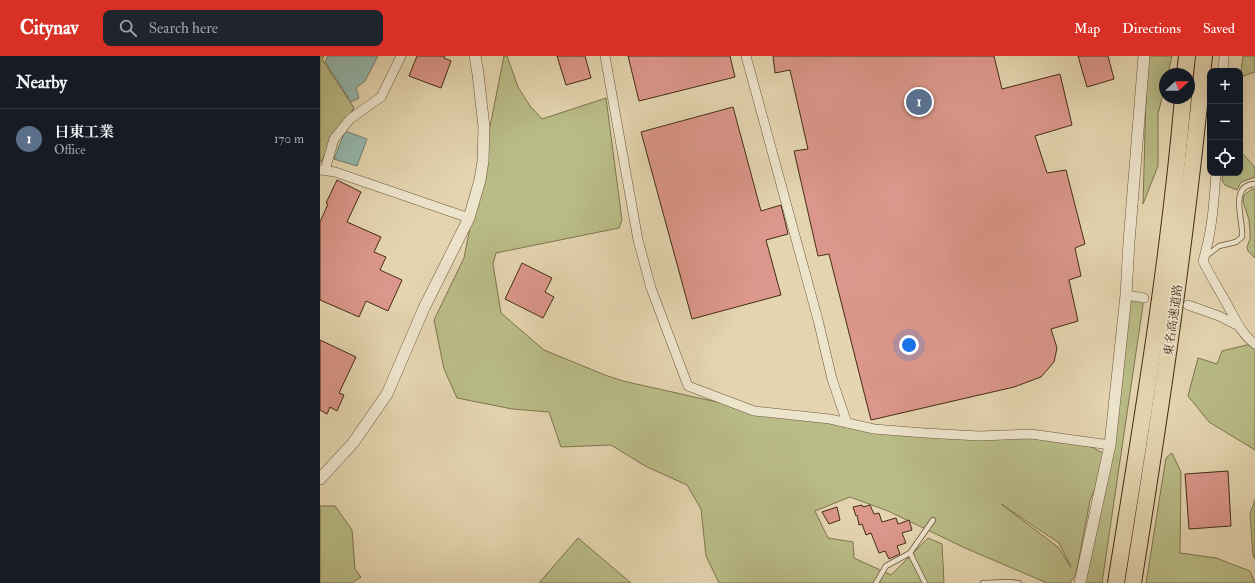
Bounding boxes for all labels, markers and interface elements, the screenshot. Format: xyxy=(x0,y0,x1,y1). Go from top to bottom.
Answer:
search box xyxy=(103,10,383,46)
text: Citynav xyxy=(20,16,79,40)
icon: search xyxy=(117,17,139,39)
text: Search here xyxy=(149,19,218,38)
text: Map xyxy=(1074,20,1100,37)
text: Directions xyxy=(1122,20,1181,37)
text: Saved xyxy=(1203,20,1235,37)
north arrow xyxy=(1159,68,1195,104)
map controls xyxy=(1207,68,1243,176)
button: + xyxy=(1207,68,1243,104)
text: Nearby xyxy=(16,72,67,93)
pin: 1 xyxy=(906,87,932,117)
button: − xyxy=(1207,104,1243,140)
text: 日東工業 xyxy=(54,123,114,142)
text: 1 xyxy=(27,131,31,147)
text: 170 m xyxy=(274,131,304,147)
button: locate xyxy=(1207,140,1243,176)
text: Office xyxy=(54,142,86,158)
street label: 東名高速道路 xyxy=(1161,283,1186,357)
your location xyxy=(899,335,919,355)

